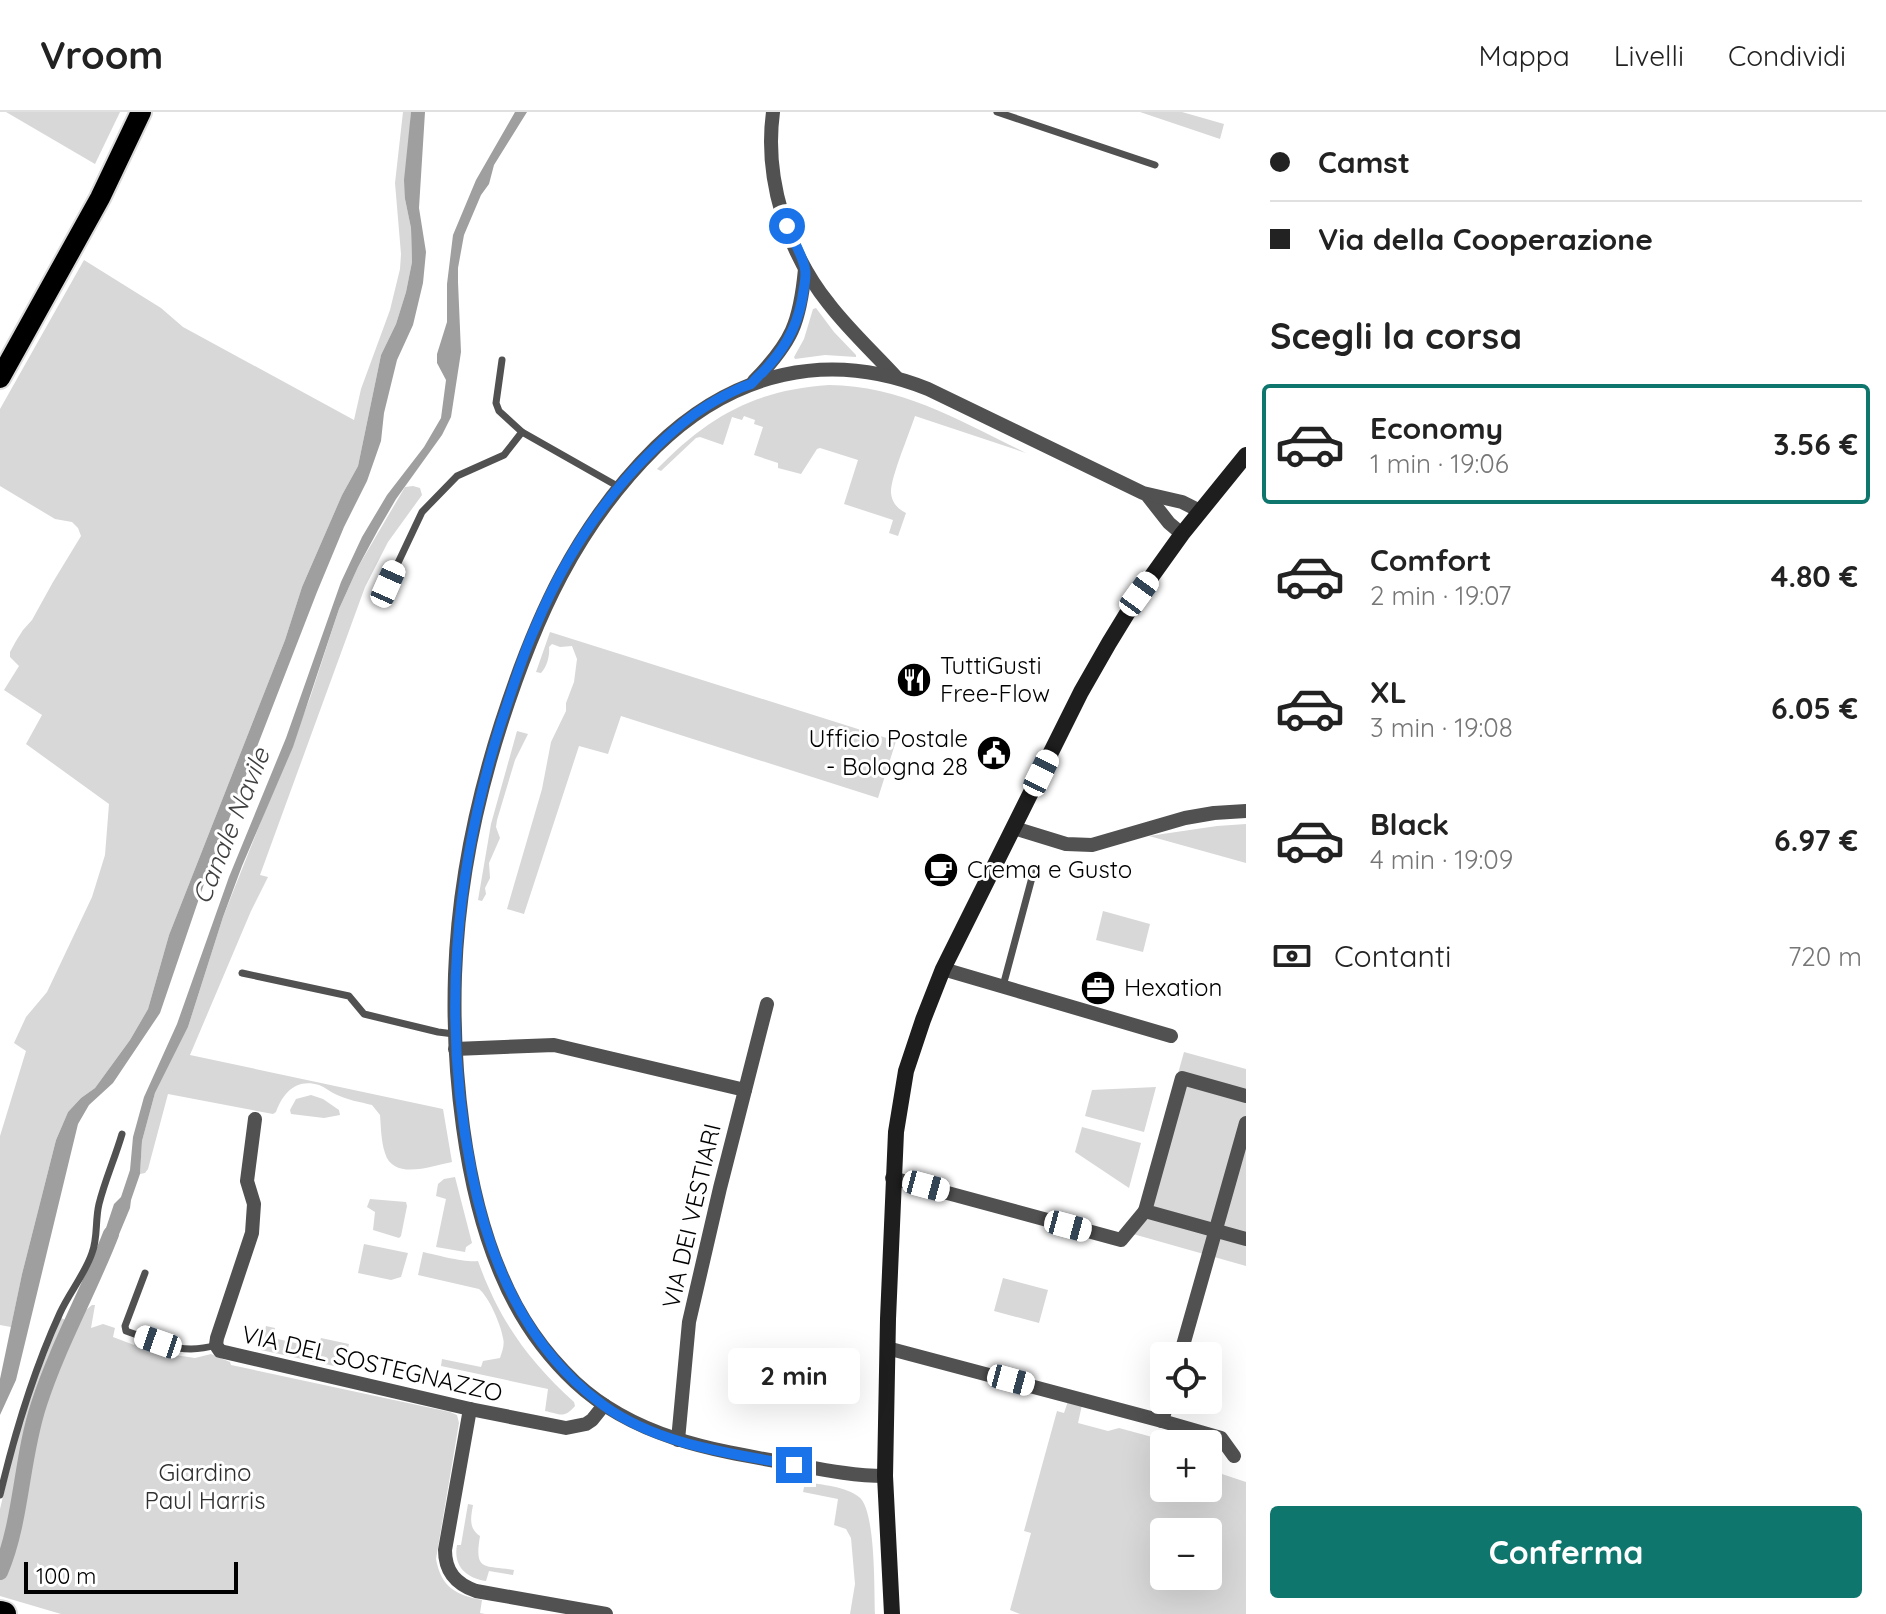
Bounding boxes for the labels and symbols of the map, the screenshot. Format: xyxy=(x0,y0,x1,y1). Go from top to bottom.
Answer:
route start xyxy=(769,208,805,244)
car xyxy=(367,557,409,611)
car xyxy=(1115,568,1163,620)
place label: TuttiGusti Free-Flow xyxy=(940,650,1050,708)
restaurant icon: TuttiGusti Free-Flow xyxy=(895,661,933,699)
place label: Ufficio Postale - Bologna 28 xyxy=(809,723,968,781)
public building icon: Ufficio Postale - Bologna 28 xyxy=(975,734,1013,772)
water label: Canale Navile xyxy=(184,742,277,909)
car xyxy=(1020,746,1062,800)
cafe icon: Crema e Gusto xyxy=(922,851,960,889)
place label: Crema e Gusto xyxy=(967,854,1132,884)
office icon: Hexation xyxy=(1079,969,1117,1007)
place label: Hexation xyxy=(1124,972,1222,1002)
street label: VIA DEI VESTIARI xyxy=(655,1120,727,1311)
car xyxy=(900,1168,952,1204)
car xyxy=(1042,1208,1094,1244)
street label: VIA DEL SOSTEGNAZZO xyxy=(239,1318,505,1408)
car xyxy=(131,1323,185,1361)
callout: 2 min xyxy=(728,1349,860,1405)
car xyxy=(985,1362,1037,1398)
route end xyxy=(776,1447,812,1483)
park label: Giardino Paul Harris xyxy=(145,1457,265,1515)
scale bar xyxy=(24,1558,238,1594)

